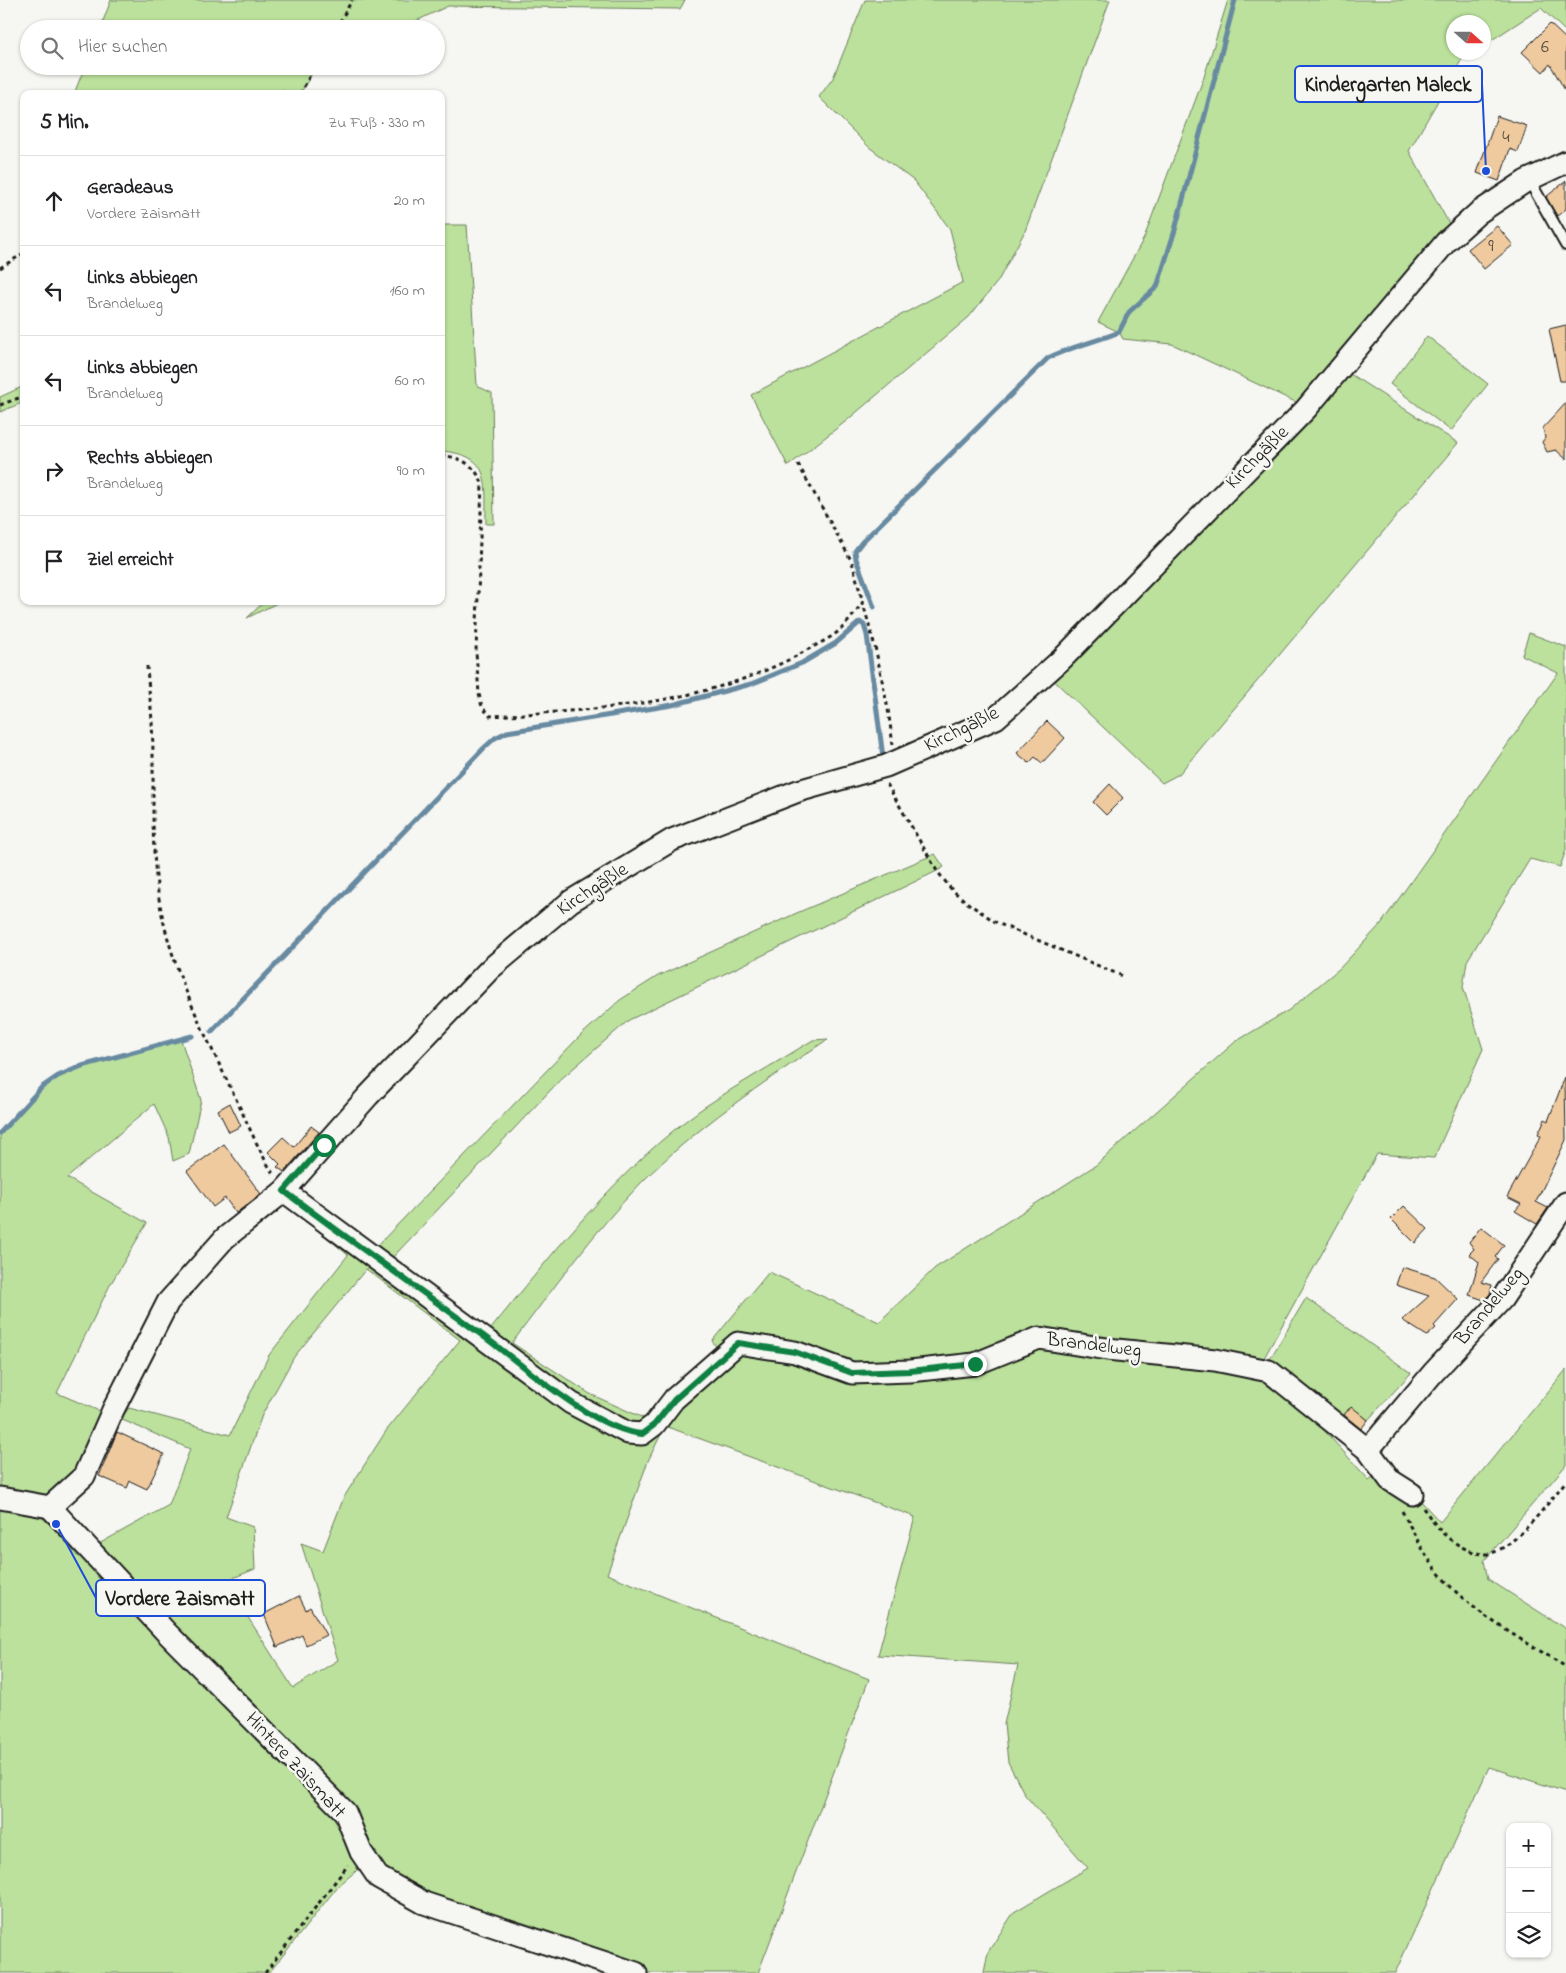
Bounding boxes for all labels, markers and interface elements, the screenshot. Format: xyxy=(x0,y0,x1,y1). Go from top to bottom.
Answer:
north arrow xyxy=(1446,15,1491,60)
search box xyxy=(20,20,445,75)
icon: search xyxy=(38,34,66,62)
text: Hier suchen xyxy=(78,34,167,61)
house number: 6 xyxy=(1541,35,1549,61)
callout: Kindergarten Maleck xyxy=(1295,66,1482,102)
text: Kindergarten Maleck xyxy=(1305,71,1472,103)
text: 5 Min. xyxy=(40,108,88,138)
text: Zu Fuß · 330 m xyxy=(328,111,425,135)
house number: 4 xyxy=(1502,125,1510,151)
text: Geradeaus xyxy=(87,175,174,202)
icon: ahead xyxy=(40,187,68,215)
text: 20 m xyxy=(394,189,425,213)
text: Vordere Zaismatt xyxy=(87,202,201,226)
house number: 9 xyxy=(1488,234,1494,260)
text: Links abbiegen xyxy=(87,265,198,292)
icon: left xyxy=(40,277,68,305)
text: 160 m xyxy=(390,279,425,303)
text: Brandelweg xyxy=(87,292,163,316)
text: Links abbiegen xyxy=(87,355,198,382)
icon: left xyxy=(40,367,68,395)
text: 60 m xyxy=(395,369,425,393)
text: Brandelweg xyxy=(87,382,163,406)
street label: Kirchgäßle xyxy=(1220,420,1297,497)
text: Rechts abbiegen xyxy=(87,445,212,472)
icon: right xyxy=(40,457,68,485)
text: 90 m xyxy=(397,459,425,483)
text: Brandelweg xyxy=(87,472,163,496)
icon: arrive xyxy=(40,547,68,575)
text: Ziel erreicht xyxy=(87,547,174,574)
street label: Kirchgäßle xyxy=(920,699,1005,761)
street label: Kirchgäßle xyxy=(552,856,635,925)
route start xyxy=(313,1134,336,1157)
street label: Brandelweg xyxy=(1448,1261,1532,1354)
street label: Brandelweg xyxy=(1044,1326,1143,1367)
route end xyxy=(964,1353,987,1376)
callout: Vordere Zaismatt xyxy=(96,1580,265,1616)
text: Vordere Zaismatt xyxy=(104,1585,256,1615)
street label: Hintere Zaismatt xyxy=(238,1706,352,1826)
map controls xyxy=(1506,1823,1551,1958)
button: + xyxy=(1506,1823,1551,1868)
button: − xyxy=(1506,1868,1551,1913)
button: layers xyxy=(1506,1913,1551,1958)

